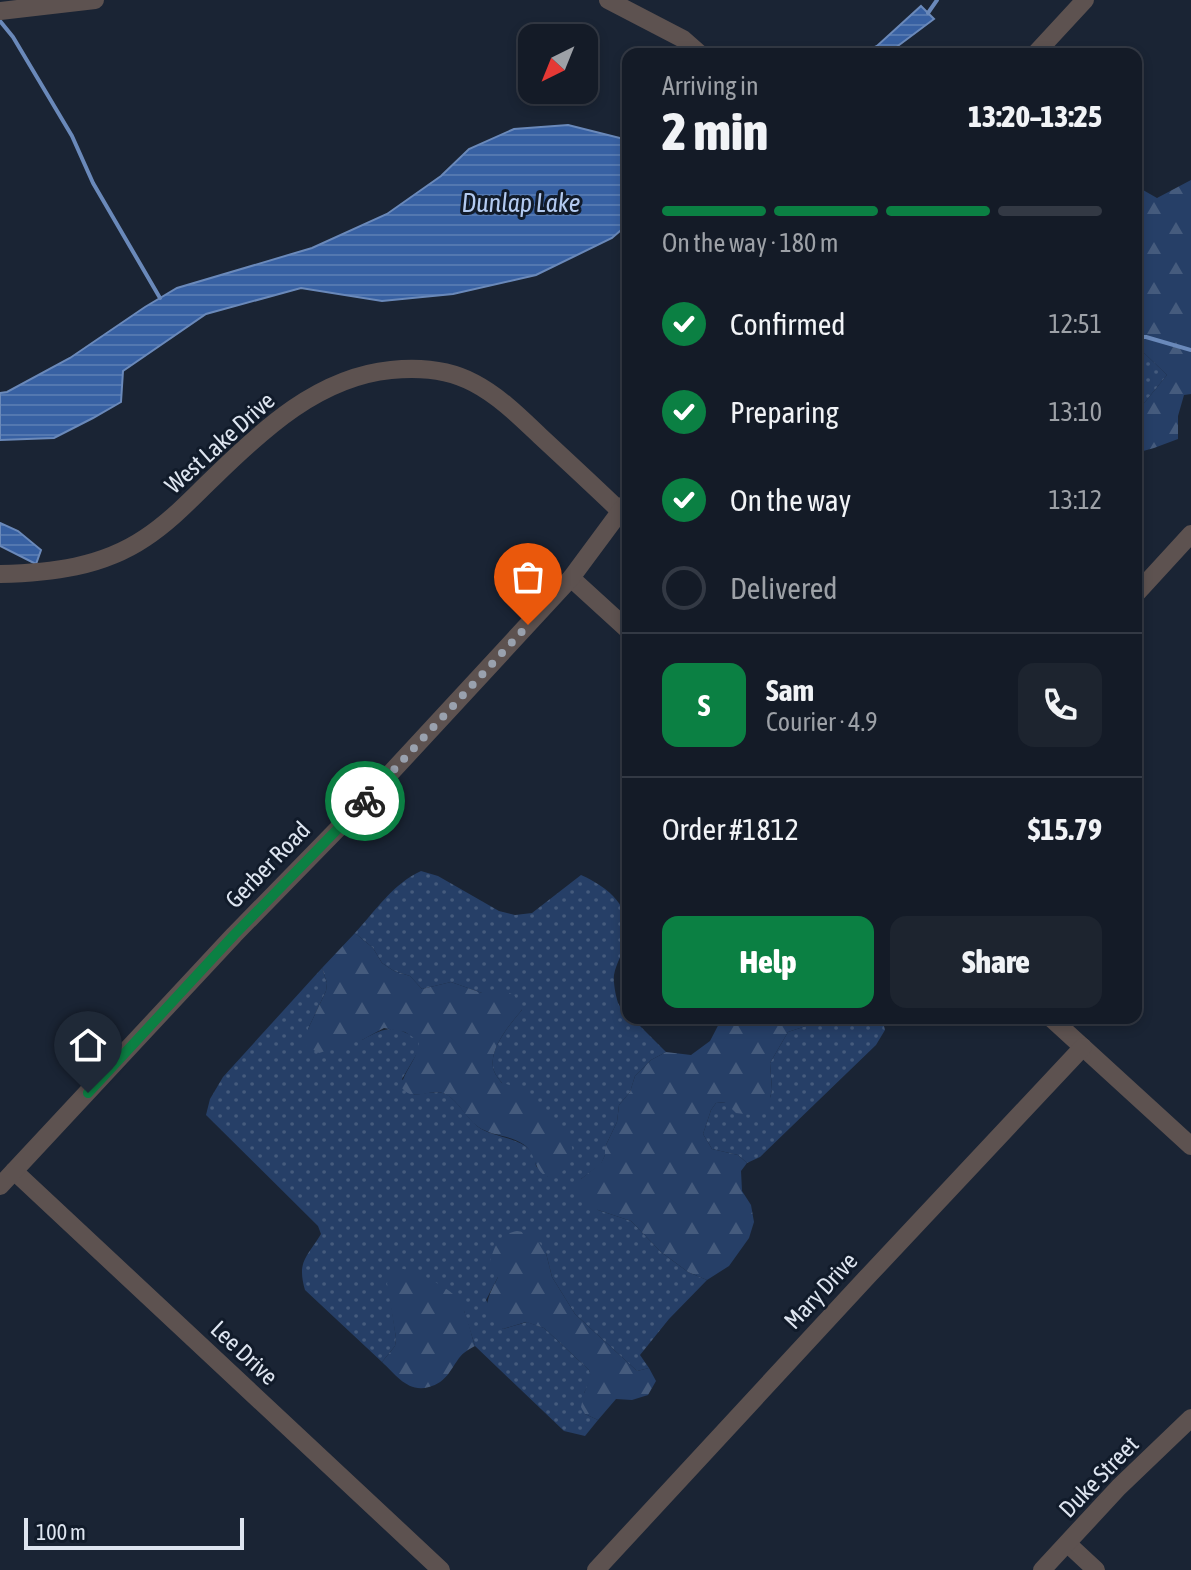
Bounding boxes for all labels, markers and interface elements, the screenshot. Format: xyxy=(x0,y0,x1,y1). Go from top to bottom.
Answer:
north arrow xyxy=(518,24,598,104)
map controls xyxy=(518,24,598,104)
text: Arriving in xyxy=(662,71,759,101)
text: 13:20–13:25 xyxy=(968,99,1102,133)
text: 2 min xyxy=(662,101,768,161)
water label: Dunlap Lake xyxy=(461,188,581,218)
text: On the way · 180 m xyxy=(662,228,839,258)
icon: check xyxy=(662,302,706,346)
text: Confirmed xyxy=(730,307,845,341)
text: 12:51 xyxy=(1048,309,1102,339)
street label: West Lake Drive xyxy=(160,387,280,499)
icon: check xyxy=(662,390,706,434)
text: Preparing xyxy=(730,395,839,429)
text: 13:10 xyxy=(1048,397,1102,427)
icon: check xyxy=(662,478,706,522)
text: On the way xyxy=(730,483,851,517)
text: 13:12 xyxy=(1048,485,1102,515)
pin xyxy=(494,543,562,625)
icon: bag xyxy=(506,555,550,599)
text: Delivered xyxy=(730,571,838,605)
button: phone xyxy=(1018,663,1102,747)
text: Sam xyxy=(766,673,814,707)
text: S xyxy=(698,688,710,722)
text: Courier · 4.9 xyxy=(766,707,877,737)
courier xyxy=(325,761,405,841)
icon: bike xyxy=(343,779,387,823)
text: Order #1812 xyxy=(662,812,799,846)
text: $15.79 xyxy=(1028,812,1102,846)
street label: Gerber Road xyxy=(220,816,315,913)
button: Help xyxy=(662,916,874,1008)
button: Share xyxy=(890,916,1102,1008)
pin xyxy=(54,1011,122,1093)
icon: home xyxy=(66,1023,110,1067)
street label: Mary Drive xyxy=(779,1247,863,1334)
street label: Lee Drive xyxy=(206,1315,283,1390)
street label: Duke Street xyxy=(1054,1431,1144,1523)
scale bar xyxy=(24,1514,244,1550)
text: 100 m xyxy=(36,1519,86,1545)

